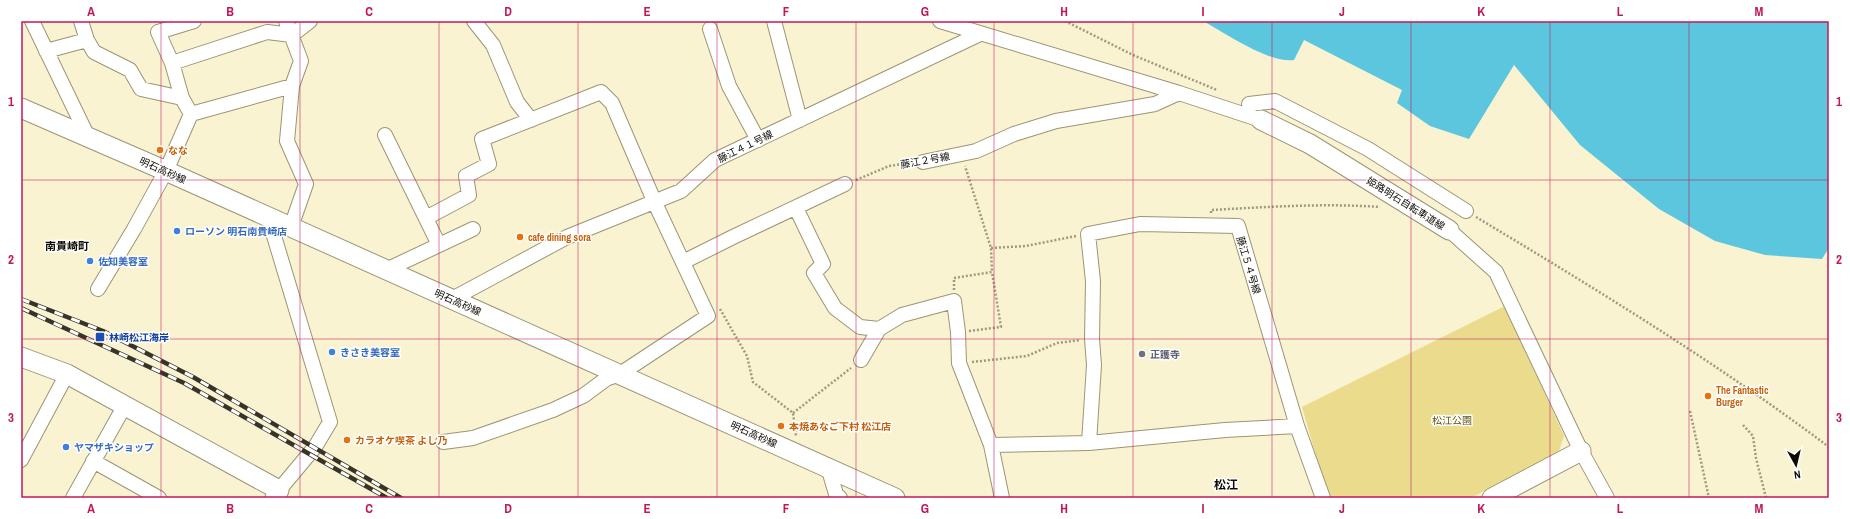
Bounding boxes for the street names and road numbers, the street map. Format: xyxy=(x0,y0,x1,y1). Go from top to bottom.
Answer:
street label: 藤江４１号線 xyxy=(715,127,775,165)
street label: 藤江２号線 xyxy=(899,150,951,171)
street label: 明石高砂線 xyxy=(137,154,188,187)
street label: 姫路明石自転車道線 xyxy=(1364,174,1447,233)
street label: 藤江５４号線 xyxy=(1234,235,1264,296)
street label: 明石高砂線 xyxy=(432,286,483,319)
street label: 明石高砂線 xyxy=(728,418,779,451)

